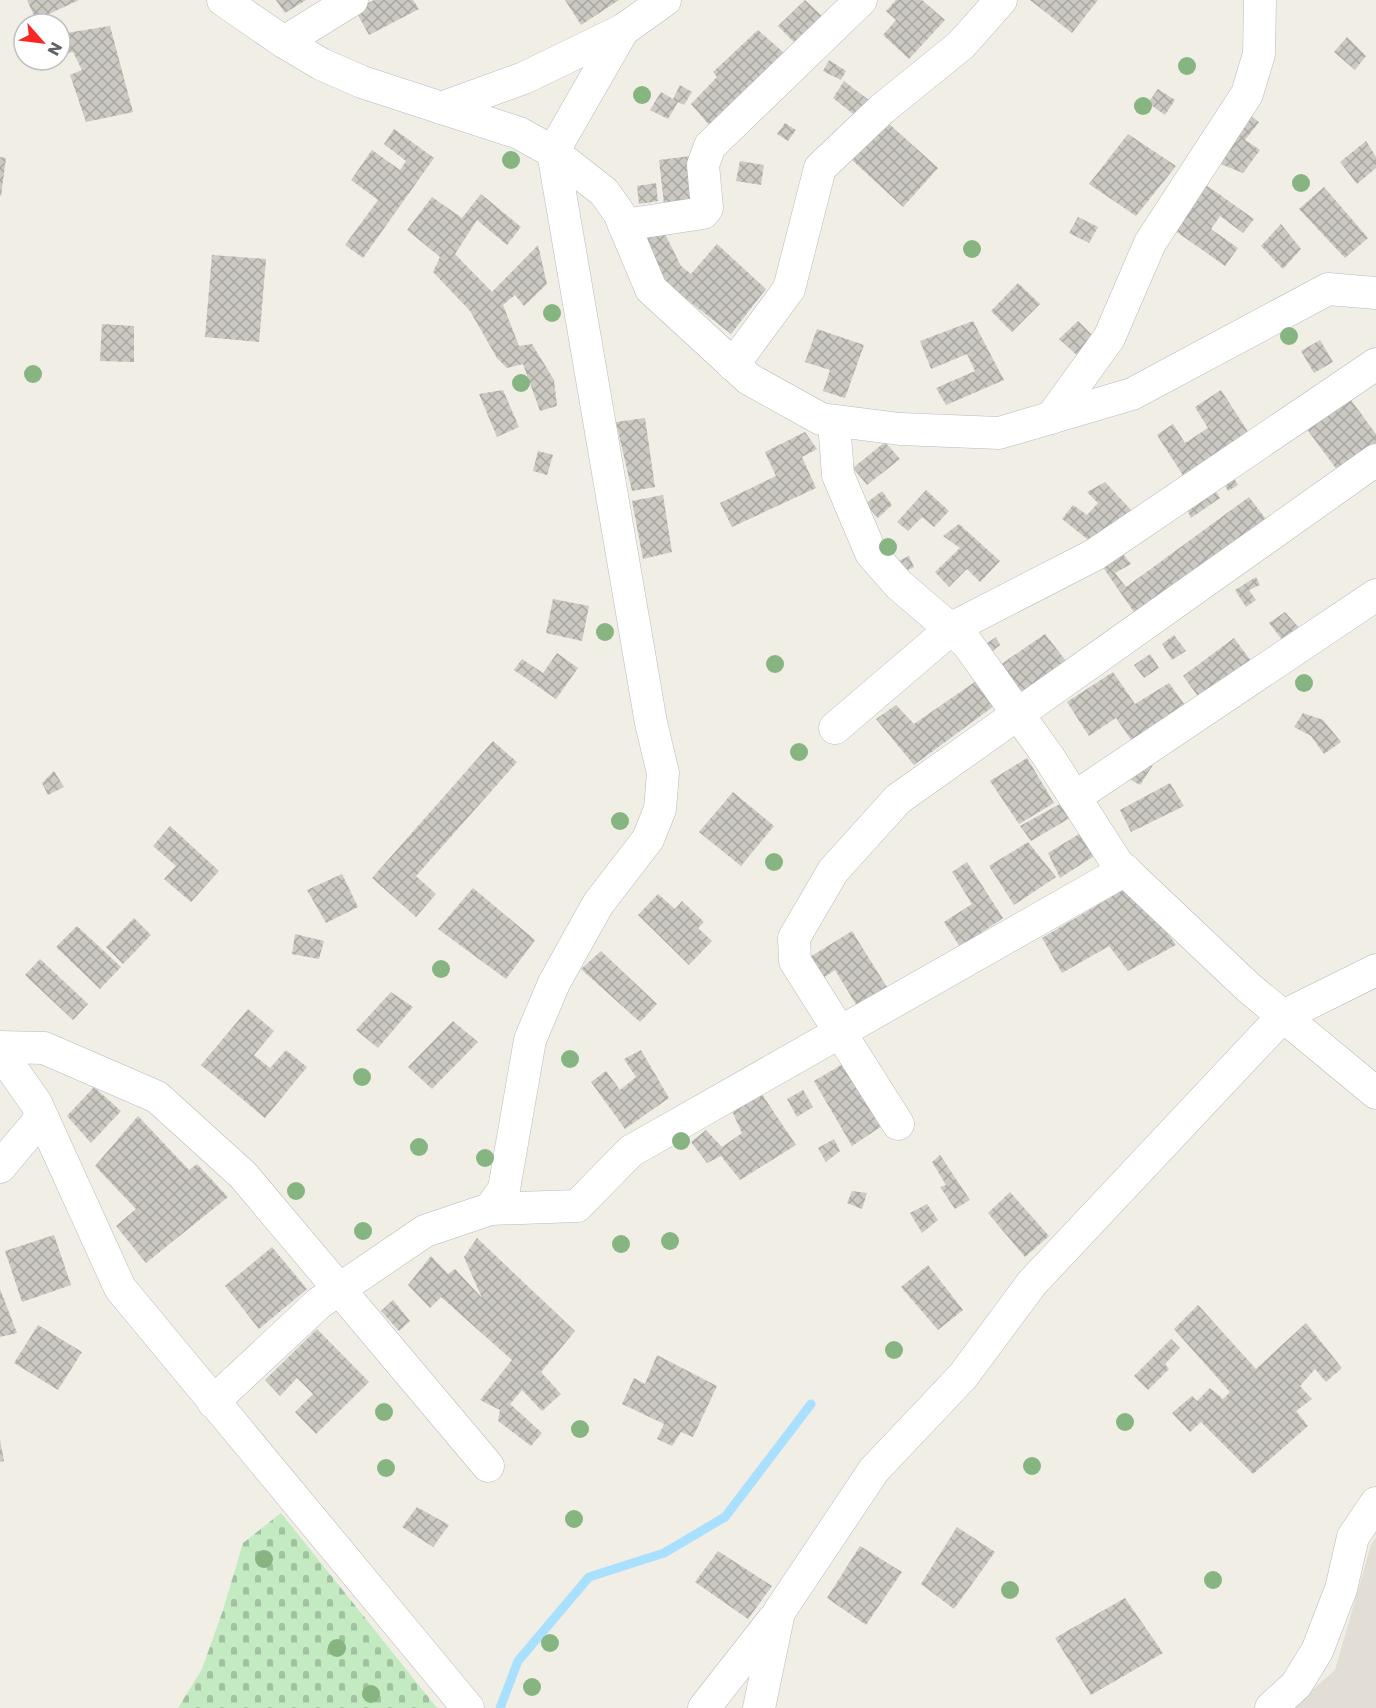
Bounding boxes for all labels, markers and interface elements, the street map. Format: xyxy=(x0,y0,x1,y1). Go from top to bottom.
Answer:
north arrow xyxy=(12,12,72,72)
text: N xyxy=(42,38,68,60)

